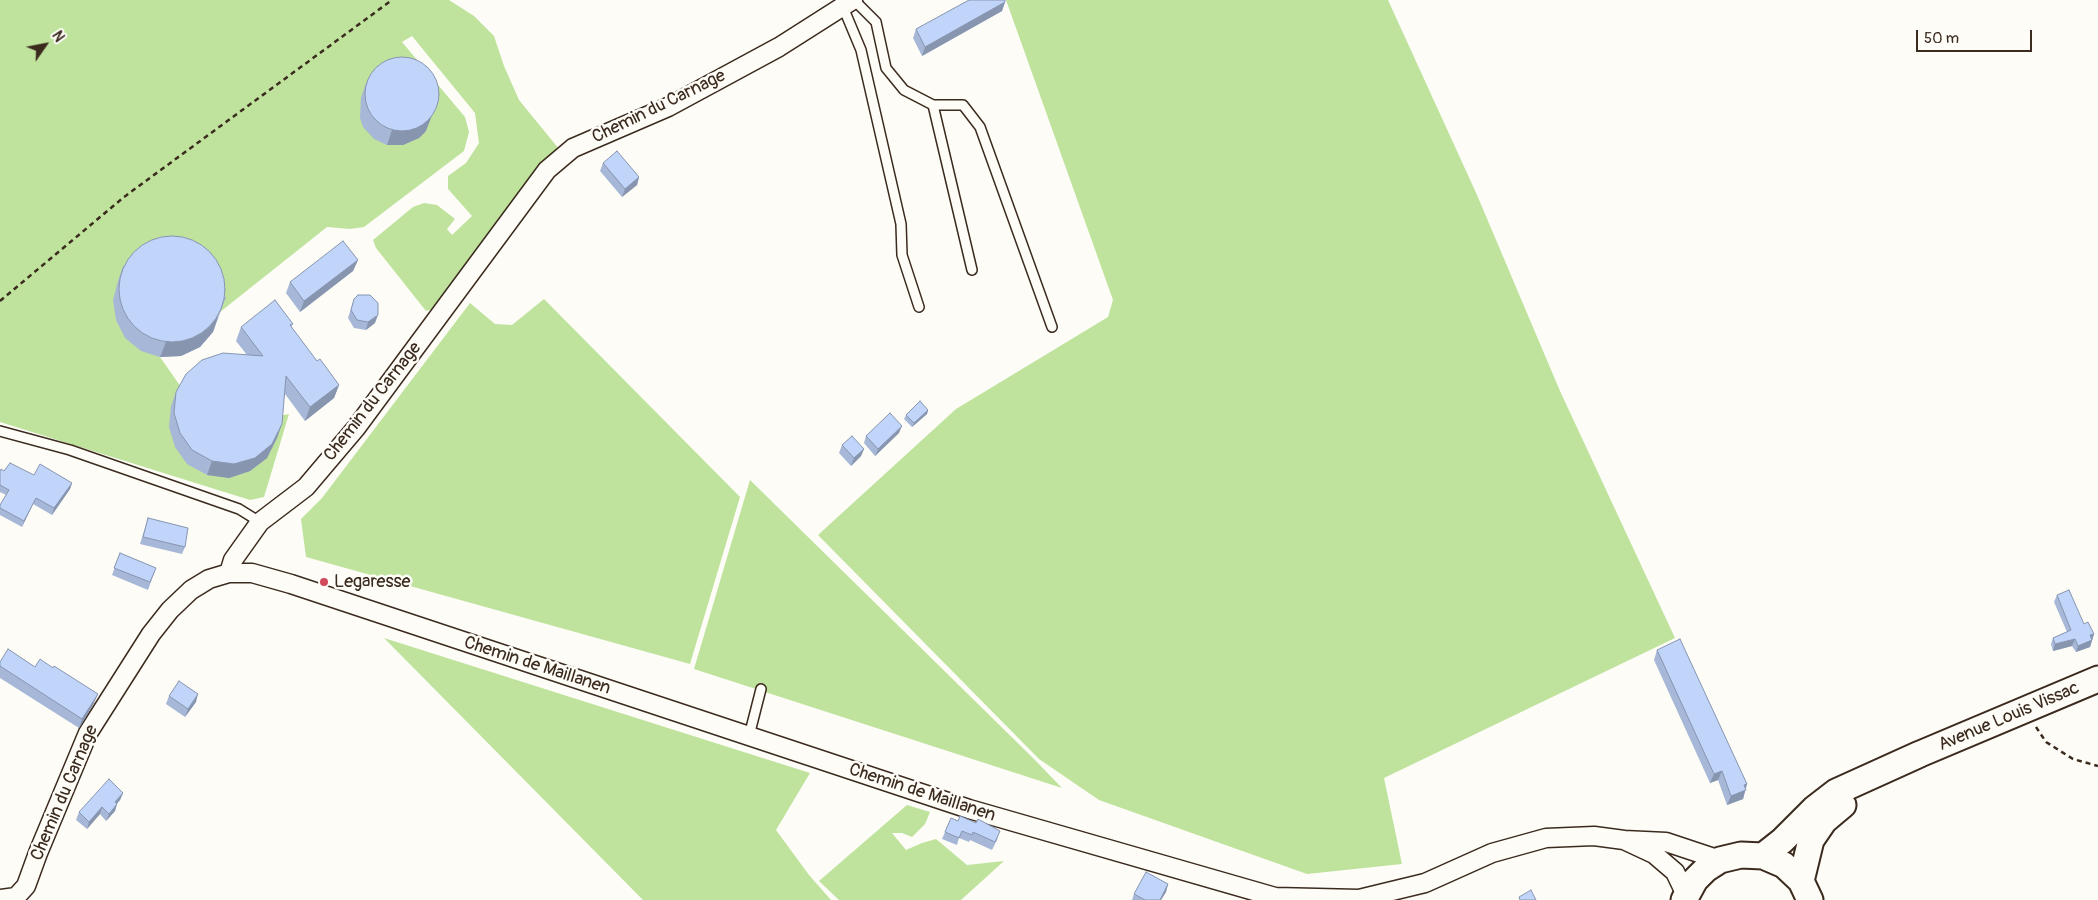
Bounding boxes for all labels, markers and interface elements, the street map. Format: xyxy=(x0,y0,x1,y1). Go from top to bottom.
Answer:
north arrow xyxy=(20,20,70,70)
scale bar xyxy=(1918,20,2034,52)
text: N xyxy=(48,28,68,45)
text: 50 m xyxy=(1924,29,1959,48)
street label: Chemin du Carnage xyxy=(589,65,729,149)
street label: Chemin du Carnage xyxy=(320,338,426,466)
place label: Legaresse xyxy=(334,571,410,593)
marker: Legaresse xyxy=(318,576,330,588)
street label: Chemin de Maillanen xyxy=(461,632,613,700)
street label: Avenue Louis Vissac xyxy=(1935,678,2083,756)
street label: Chemin du Carnage xyxy=(27,722,103,864)
street label: Chemin de Maillanen xyxy=(846,759,998,827)

